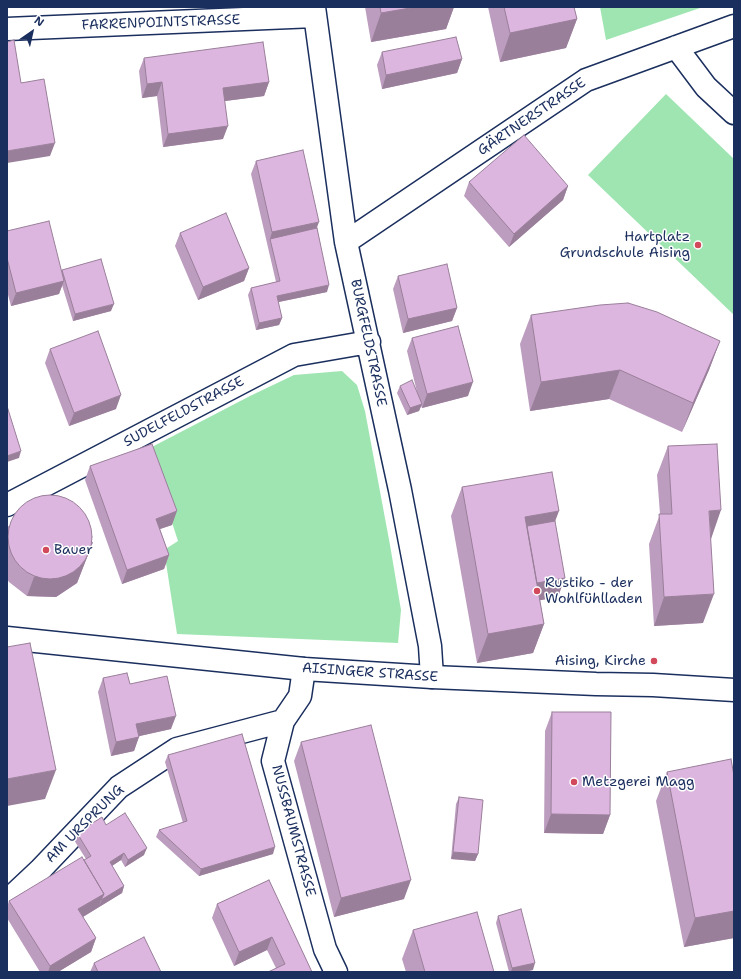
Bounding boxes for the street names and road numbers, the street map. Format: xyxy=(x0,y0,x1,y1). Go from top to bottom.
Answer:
street label: FARRENPOINTSTRASSE xyxy=(81,12,241,34)
street label: GÄRTNERSTRASSE xyxy=(475,75,589,159)
street label: BURGFELDSTRASSE xyxy=(346,278,390,408)
street label: SUDELFELDSTRASSE xyxy=(121,373,247,451)
street label: AISINGER STRASSE xyxy=(301,660,439,686)
street label: NUSSBAUMSTRASSE xyxy=(267,763,319,899)
street label: AM URSPRUNG xyxy=(43,782,127,866)

